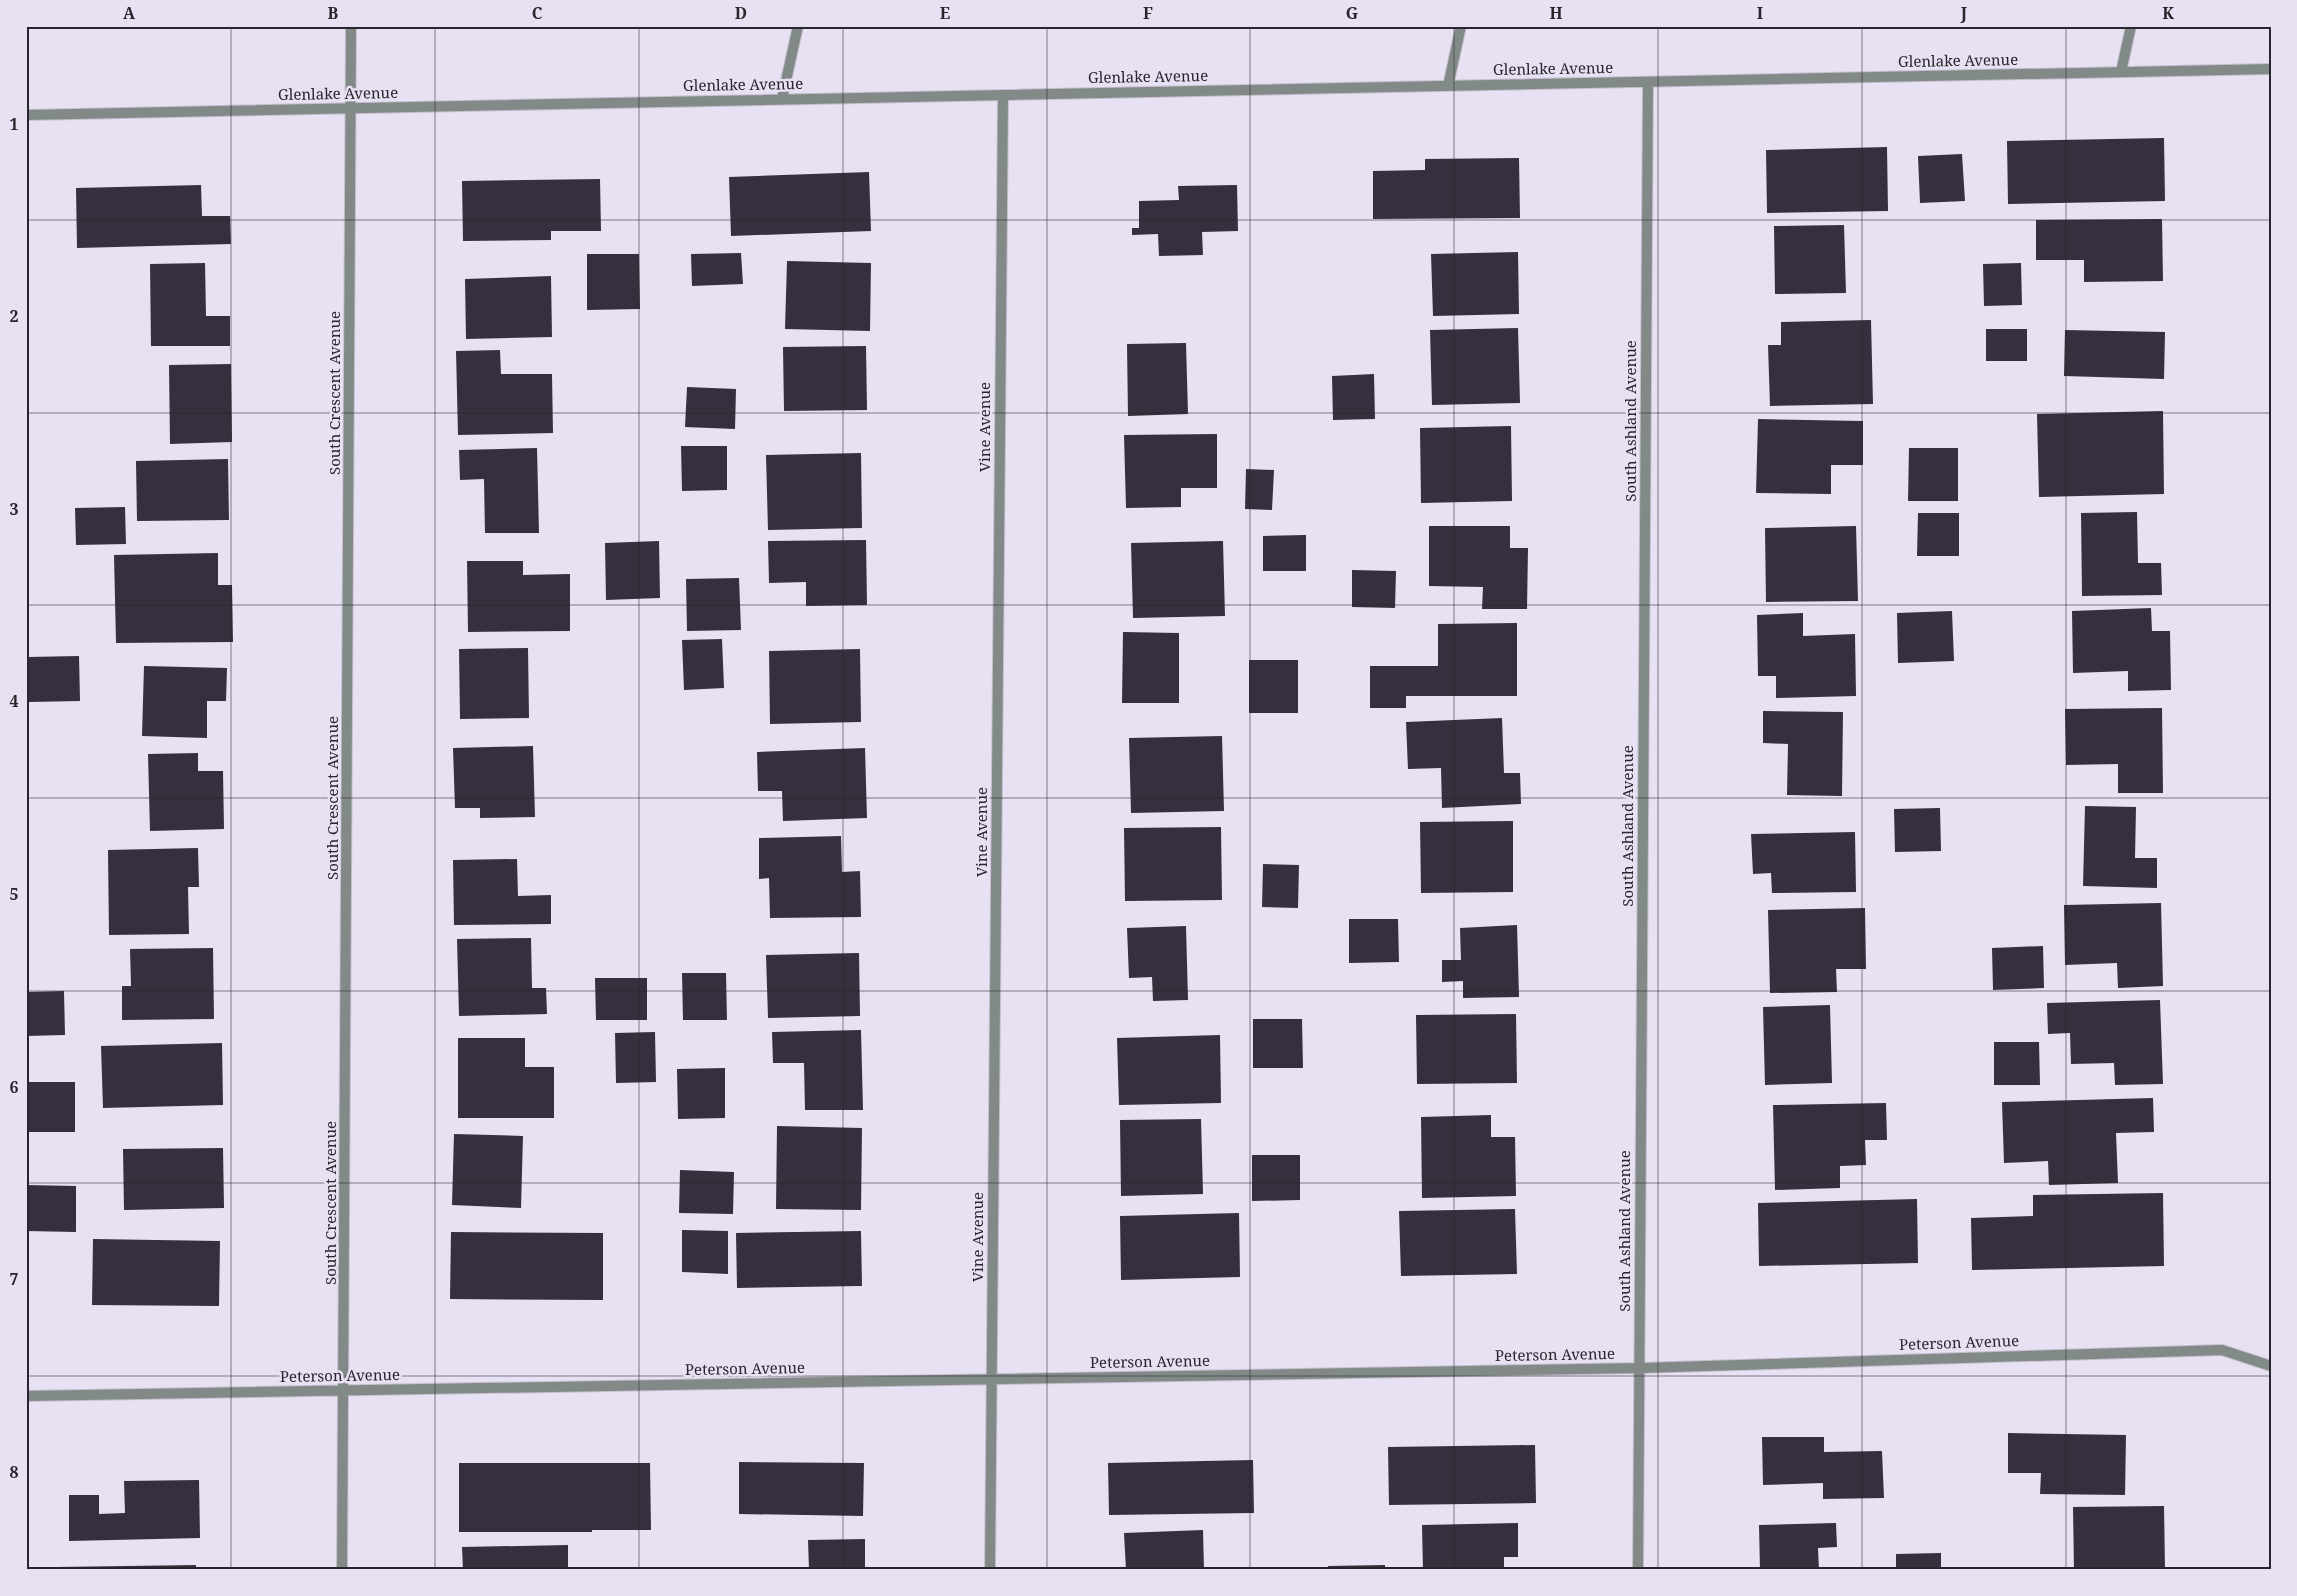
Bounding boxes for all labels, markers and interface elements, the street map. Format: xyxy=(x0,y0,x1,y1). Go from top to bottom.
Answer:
text: A xyxy=(123,2,136,24)
text: B xyxy=(328,2,339,24)
text: C xyxy=(532,2,543,24)
text: D xyxy=(735,2,747,24)
text: E xyxy=(940,2,950,24)
text: F xyxy=(1143,2,1153,24)
text: G xyxy=(1346,2,1358,24)
text: H xyxy=(1549,2,1563,24)
text: I xyxy=(1757,2,1763,24)
text: J xyxy=(1960,2,1968,24)
text: K xyxy=(2162,2,2174,24)
street label: Glenlake Avenue xyxy=(1898,49,2018,71)
street label: Glenlake Avenue xyxy=(1493,57,1613,79)
street label: Glenlake Avenue xyxy=(1088,65,1208,87)
street label: Glenlake Avenue xyxy=(683,73,803,95)
street label: Glenlake Avenue xyxy=(278,82,398,104)
text: 1 xyxy=(9,113,19,135)
text: 2 xyxy=(9,305,19,327)
street label: South Crescent Avenue xyxy=(324,311,344,475)
street label: South Ashland Avenue xyxy=(1620,340,1640,502)
street label: Vine Avenue xyxy=(974,382,994,472)
text: 3 xyxy=(9,498,19,520)
text: 4 xyxy=(9,690,19,712)
street label: South Crescent Avenue xyxy=(322,716,342,880)
street label: South Ashland Avenue xyxy=(1617,745,1637,907)
street label: Vine Avenue xyxy=(971,787,991,877)
text: 5 xyxy=(9,883,19,905)
text: 6 xyxy=(9,1076,19,1098)
street label: South Crescent Avenue xyxy=(320,1121,340,1285)
street label: South Ashland Avenue xyxy=(1614,1150,1634,1312)
street label: Vine Avenue xyxy=(967,1192,987,1282)
text: 7 xyxy=(9,1268,19,1290)
street label: Peterson Avenue xyxy=(1899,1330,2019,1354)
street label: Peterson Avenue xyxy=(1495,1343,1615,1365)
street label: Peterson Avenue xyxy=(1090,1350,1210,1372)
street label: Peterson Avenue xyxy=(685,1357,805,1379)
street label: Peterson Avenue xyxy=(280,1364,400,1386)
text: 8 xyxy=(9,1461,19,1483)

